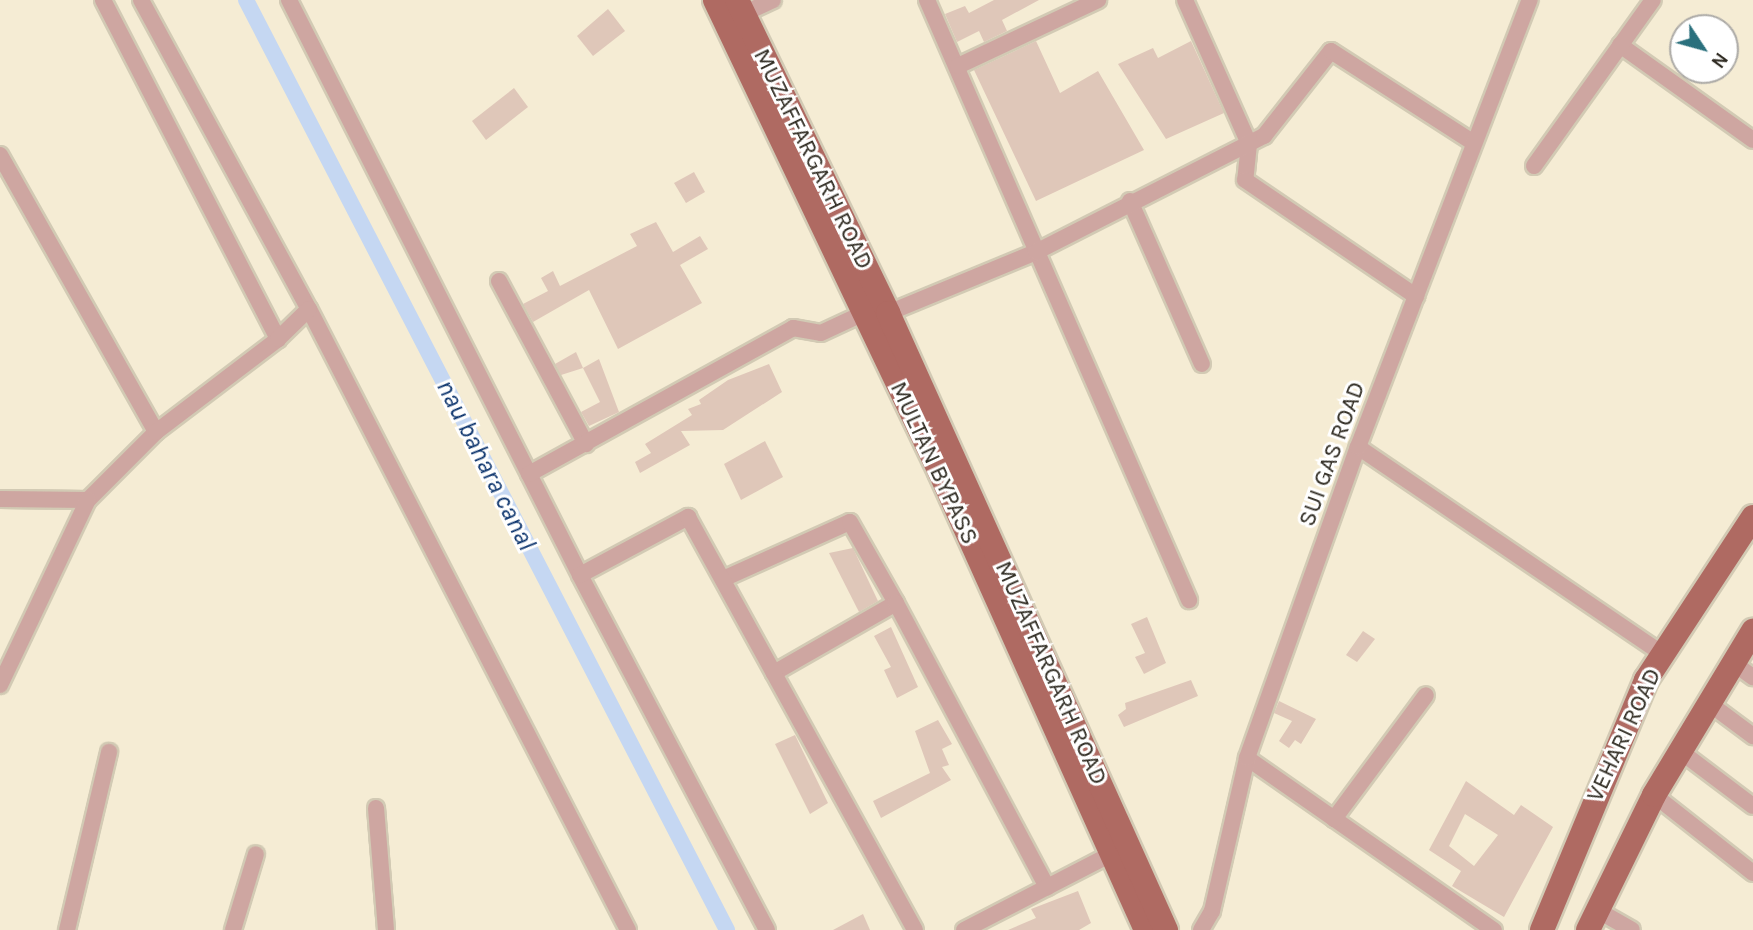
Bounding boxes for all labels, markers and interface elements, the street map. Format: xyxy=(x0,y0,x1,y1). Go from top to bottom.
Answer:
north arrow xyxy=(1669,14,1739,84)
street label: MUZAFFARGARH ROAD xyxy=(747,44,879,274)
text: N xyxy=(1706,48,1732,72)
water label: nau bahara canal xyxy=(430,374,542,556)
street label: MULTAN BYPASS xyxy=(884,377,984,549)
street label: SUI GAS ROAD xyxy=(1292,378,1372,530)
street label: MUZAFFARGARH ROAD xyxy=(989,557,1113,789)
street label: VEHARI ROAD xyxy=(1581,664,1667,806)

